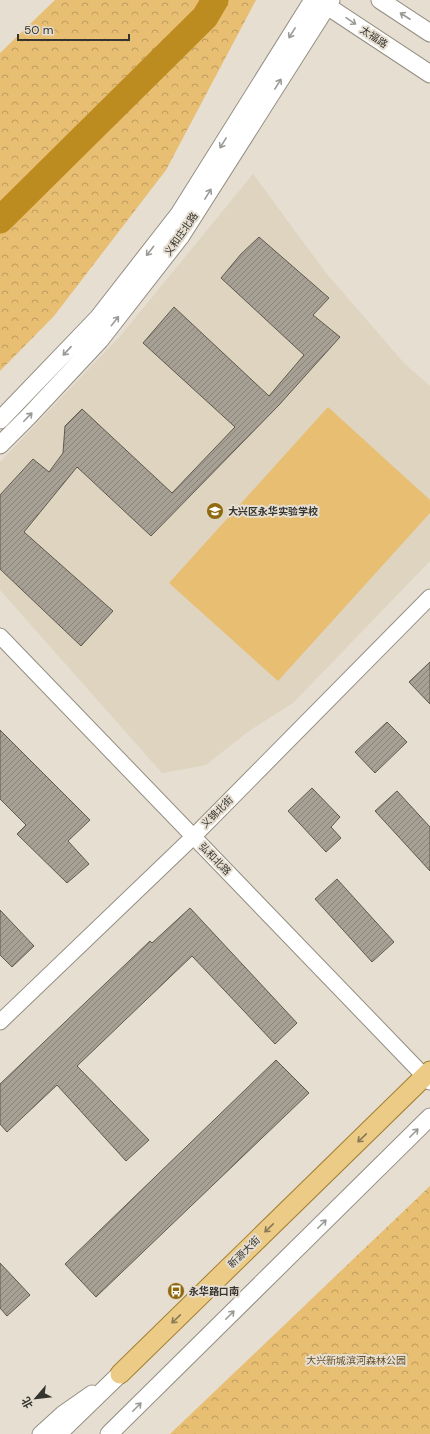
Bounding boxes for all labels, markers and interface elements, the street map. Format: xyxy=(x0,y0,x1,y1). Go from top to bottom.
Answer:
one-way arrow xyxy=(399,12,411,20)
scale bar xyxy=(18,16,129,42)
one-way arrow xyxy=(345,17,356,25)
text: 50 m xyxy=(24,22,53,38)
street label: 太福路 xyxy=(358,23,390,51)
one-way arrow xyxy=(288,27,296,38)
one-way arrow xyxy=(274,79,282,90)
one-way arrow xyxy=(219,137,227,148)
one-way arrow xyxy=(205,188,213,200)
street label: 义和庄北路 xyxy=(161,210,201,258)
one-way arrow xyxy=(146,245,154,256)
one-way arrow xyxy=(111,315,119,326)
one-way arrow xyxy=(63,345,72,355)
one-way arrow xyxy=(23,412,33,422)
school or university icon: 大兴区永华实验学校 xyxy=(205,501,225,521)
place label: 大兴区永华实验学校 xyxy=(228,505,318,518)
street label: 义锦北街 xyxy=(198,793,236,831)
street label: 弘和北路 xyxy=(196,840,234,878)
one-way arrow xyxy=(409,1128,419,1138)
one-way arrow xyxy=(357,1133,367,1142)
one-way arrow xyxy=(317,1219,327,1229)
one-way arrow xyxy=(264,1223,274,1233)
street label: 新源大街 xyxy=(225,1233,263,1271)
bus stop icon: 永华路口南 xyxy=(166,1281,186,1301)
place label: 永华路口南 xyxy=(189,1285,239,1298)
one-way arrow xyxy=(225,1310,234,1320)
one-way arrow xyxy=(171,1314,181,1324)
park label: 大兴新城滨河森林公园 xyxy=(306,1354,406,1367)
north arrow xyxy=(16,1378,56,1418)
text: 北 xyxy=(18,1395,36,1411)
one-way arrow xyxy=(132,1402,142,1412)

